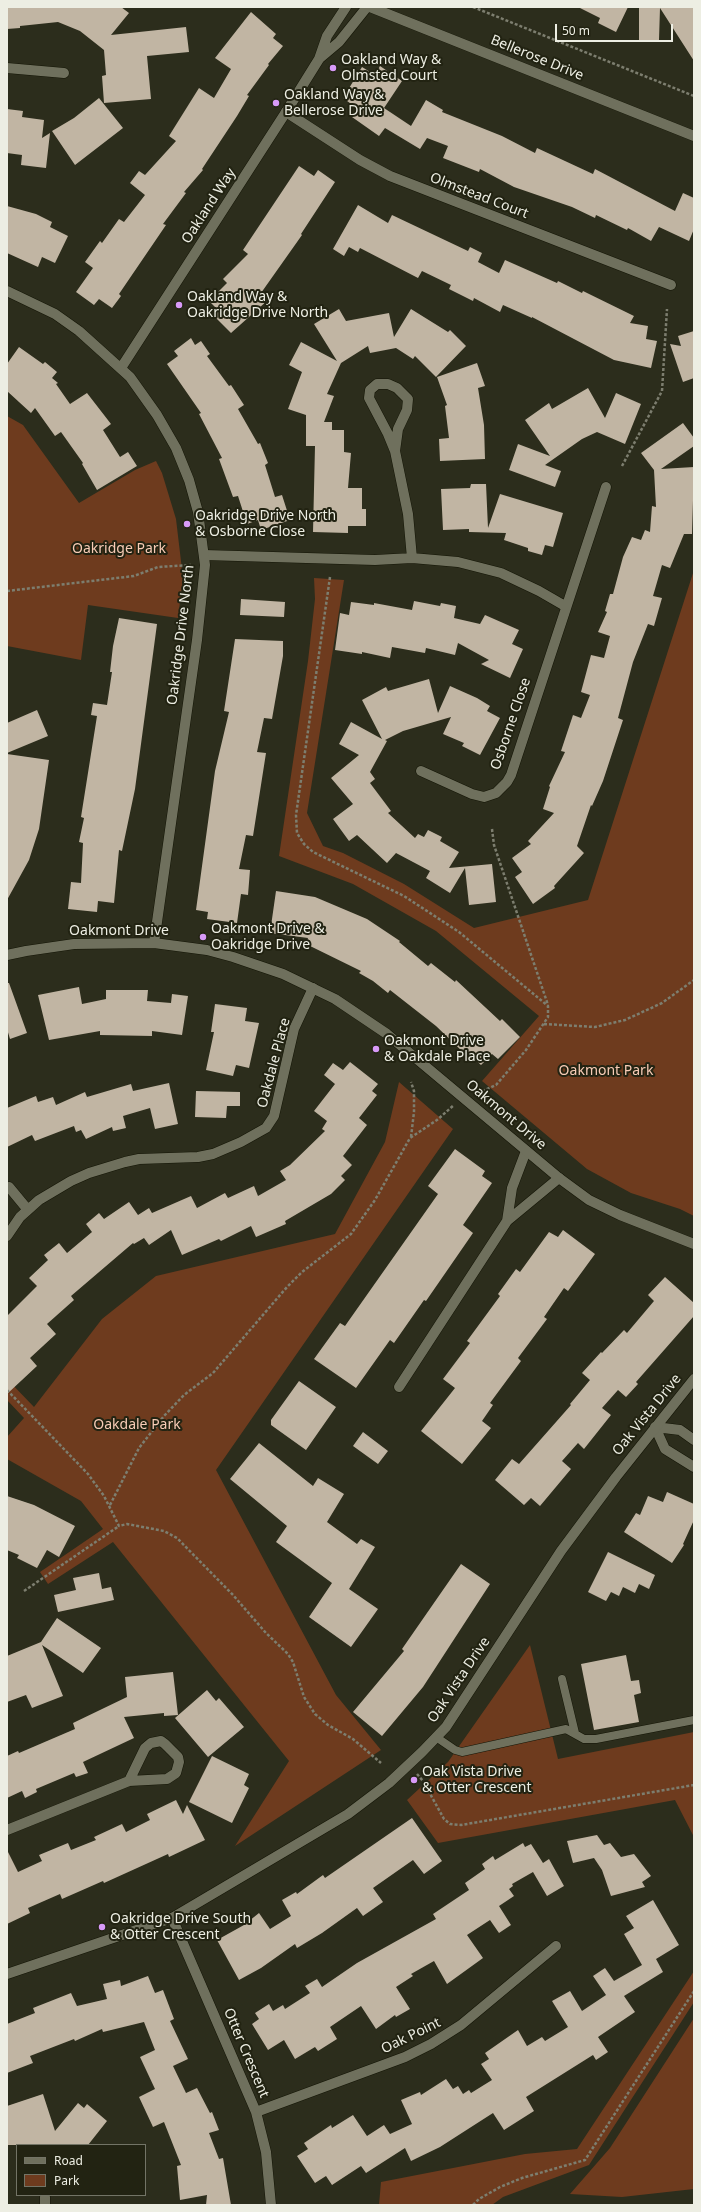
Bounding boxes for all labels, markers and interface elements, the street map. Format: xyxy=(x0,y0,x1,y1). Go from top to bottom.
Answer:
scale bar xyxy=(557,16,675,42)
text: 50 m xyxy=(562,22,590,39)
street label: Bellerose Drive xyxy=(488,32,586,84)
place label: Oakland Way & Olmsted Court xyxy=(341,52,441,84)
marker: Oakland Way & Olmsted Court xyxy=(328,63,338,73)
place label: Oakland Way & Bellerose Drive xyxy=(284,87,384,120)
marker: Oakland Way & Bellerose Drive xyxy=(271,98,281,108)
street label: Oakland Way xyxy=(178,165,240,247)
street label: Olmstead Court xyxy=(427,169,531,223)
place label: Oakland Way & Oakridge Drive North xyxy=(187,289,328,322)
marker: Oakland Way & Oakridge Drive North xyxy=(174,300,184,310)
place label: Oakridge Drive North & Osborne Close xyxy=(195,508,336,540)
marker: Oakridge Drive North & Osborne Close xyxy=(182,519,192,529)
park label: Oakridge Park xyxy=(72,541,166,557)
street label: Oakridge Drive North xyxy=(164,564,198,706)
street label: Osborne Close xyxy=(487,676,535,772)
place label: Oakmont Drive & Oakridge Drive xyxy=(211,921,325,954)
street label: Oakmont Drive xyxy=(69,923,169,939)
marker: Oakmont Drive & Oakridge Drive xyxy=(198,932,208,942)
street label: Oakdale Place xyxy=(254,1016,294,1110)
place label: Oakmont Drive & Oakdale Place xyxy=(384,1033,490,1066)
marker: Oakmont Drive & Oakdale Place xyxy=(371,1044,381,1054)
park label: Oakmont Park xyxy=(559,1063,653,1079)
street label: Oakmont Drive xyxy=(462,1076,550,1154)
street label: Oak Vista Drive xyxy=(609,1371,685,1459)
park label: Oakdale Park xyxy=(93,1417,181,1433)
street label: Oak Vista Drive xyxy=(424,1634,494,1726)
place label: Oak Vista Drive & Otter Crescent xyxy=(422,1764,532,1796)
marker: Oak Vista Drive & Otter Crescent xyxy=(409,1775,419,1785)
place label: Oakridge Drive South & Otter Crescent xyxy=(110,1911,251,1944)
marker: Oakridge Drive South & Otter Crescent xyxy=(97,1922,107,1932)
street label: Otter Crescent xyxy=(220,2006,272,2100)
street label: Oak Point xyxy=(378,2014,444,2058)
legend xyxy=(16,2144,146,2196)
text: Road xyxy=(54,2152,83,2169)
text: Park xyxy=(54,2172,79,2189)

